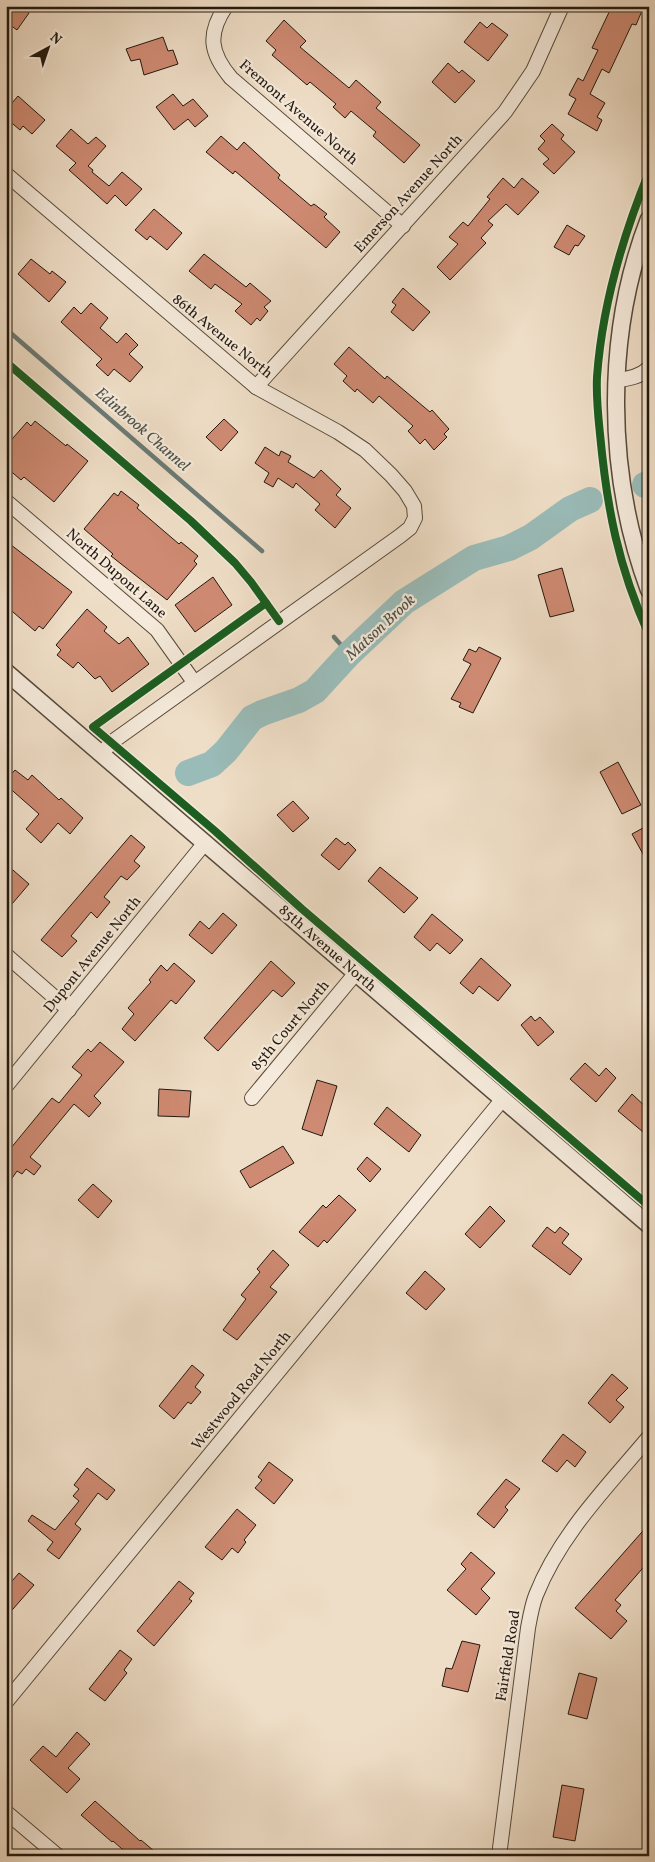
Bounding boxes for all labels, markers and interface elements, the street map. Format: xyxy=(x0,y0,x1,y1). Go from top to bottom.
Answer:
north arrow xyxy=(22,22,72,72)
text: N xyxy=(45,29,65,50)
street label: Fremont Avenue North xyxy=(234,55,362,171)
street label: Emerson Avenue North xyxy=(350,130,468,258)
street label: 86th Avenue North xyxy=(167,290,277,384)
water label: Edinbrook Channel xyxy=(90,383,194,477)
street label: North Dupont Lane xyxy=(61,524,171,624)
water label: Matson Brook xyxy=(341,590,421,667)
street label: Dupont Avenue North xyxy=(39,892,147,1018)
street label: 85th Avenue North xyxy=(273,901,381,997)
street label: 85th Court North xyxy=(247,976,335,1076)
street label: Westwood Road North xyxy=(187,1327,297,1455)
street label: Fairfield Road xyxy=(491,1609,527,1703)

